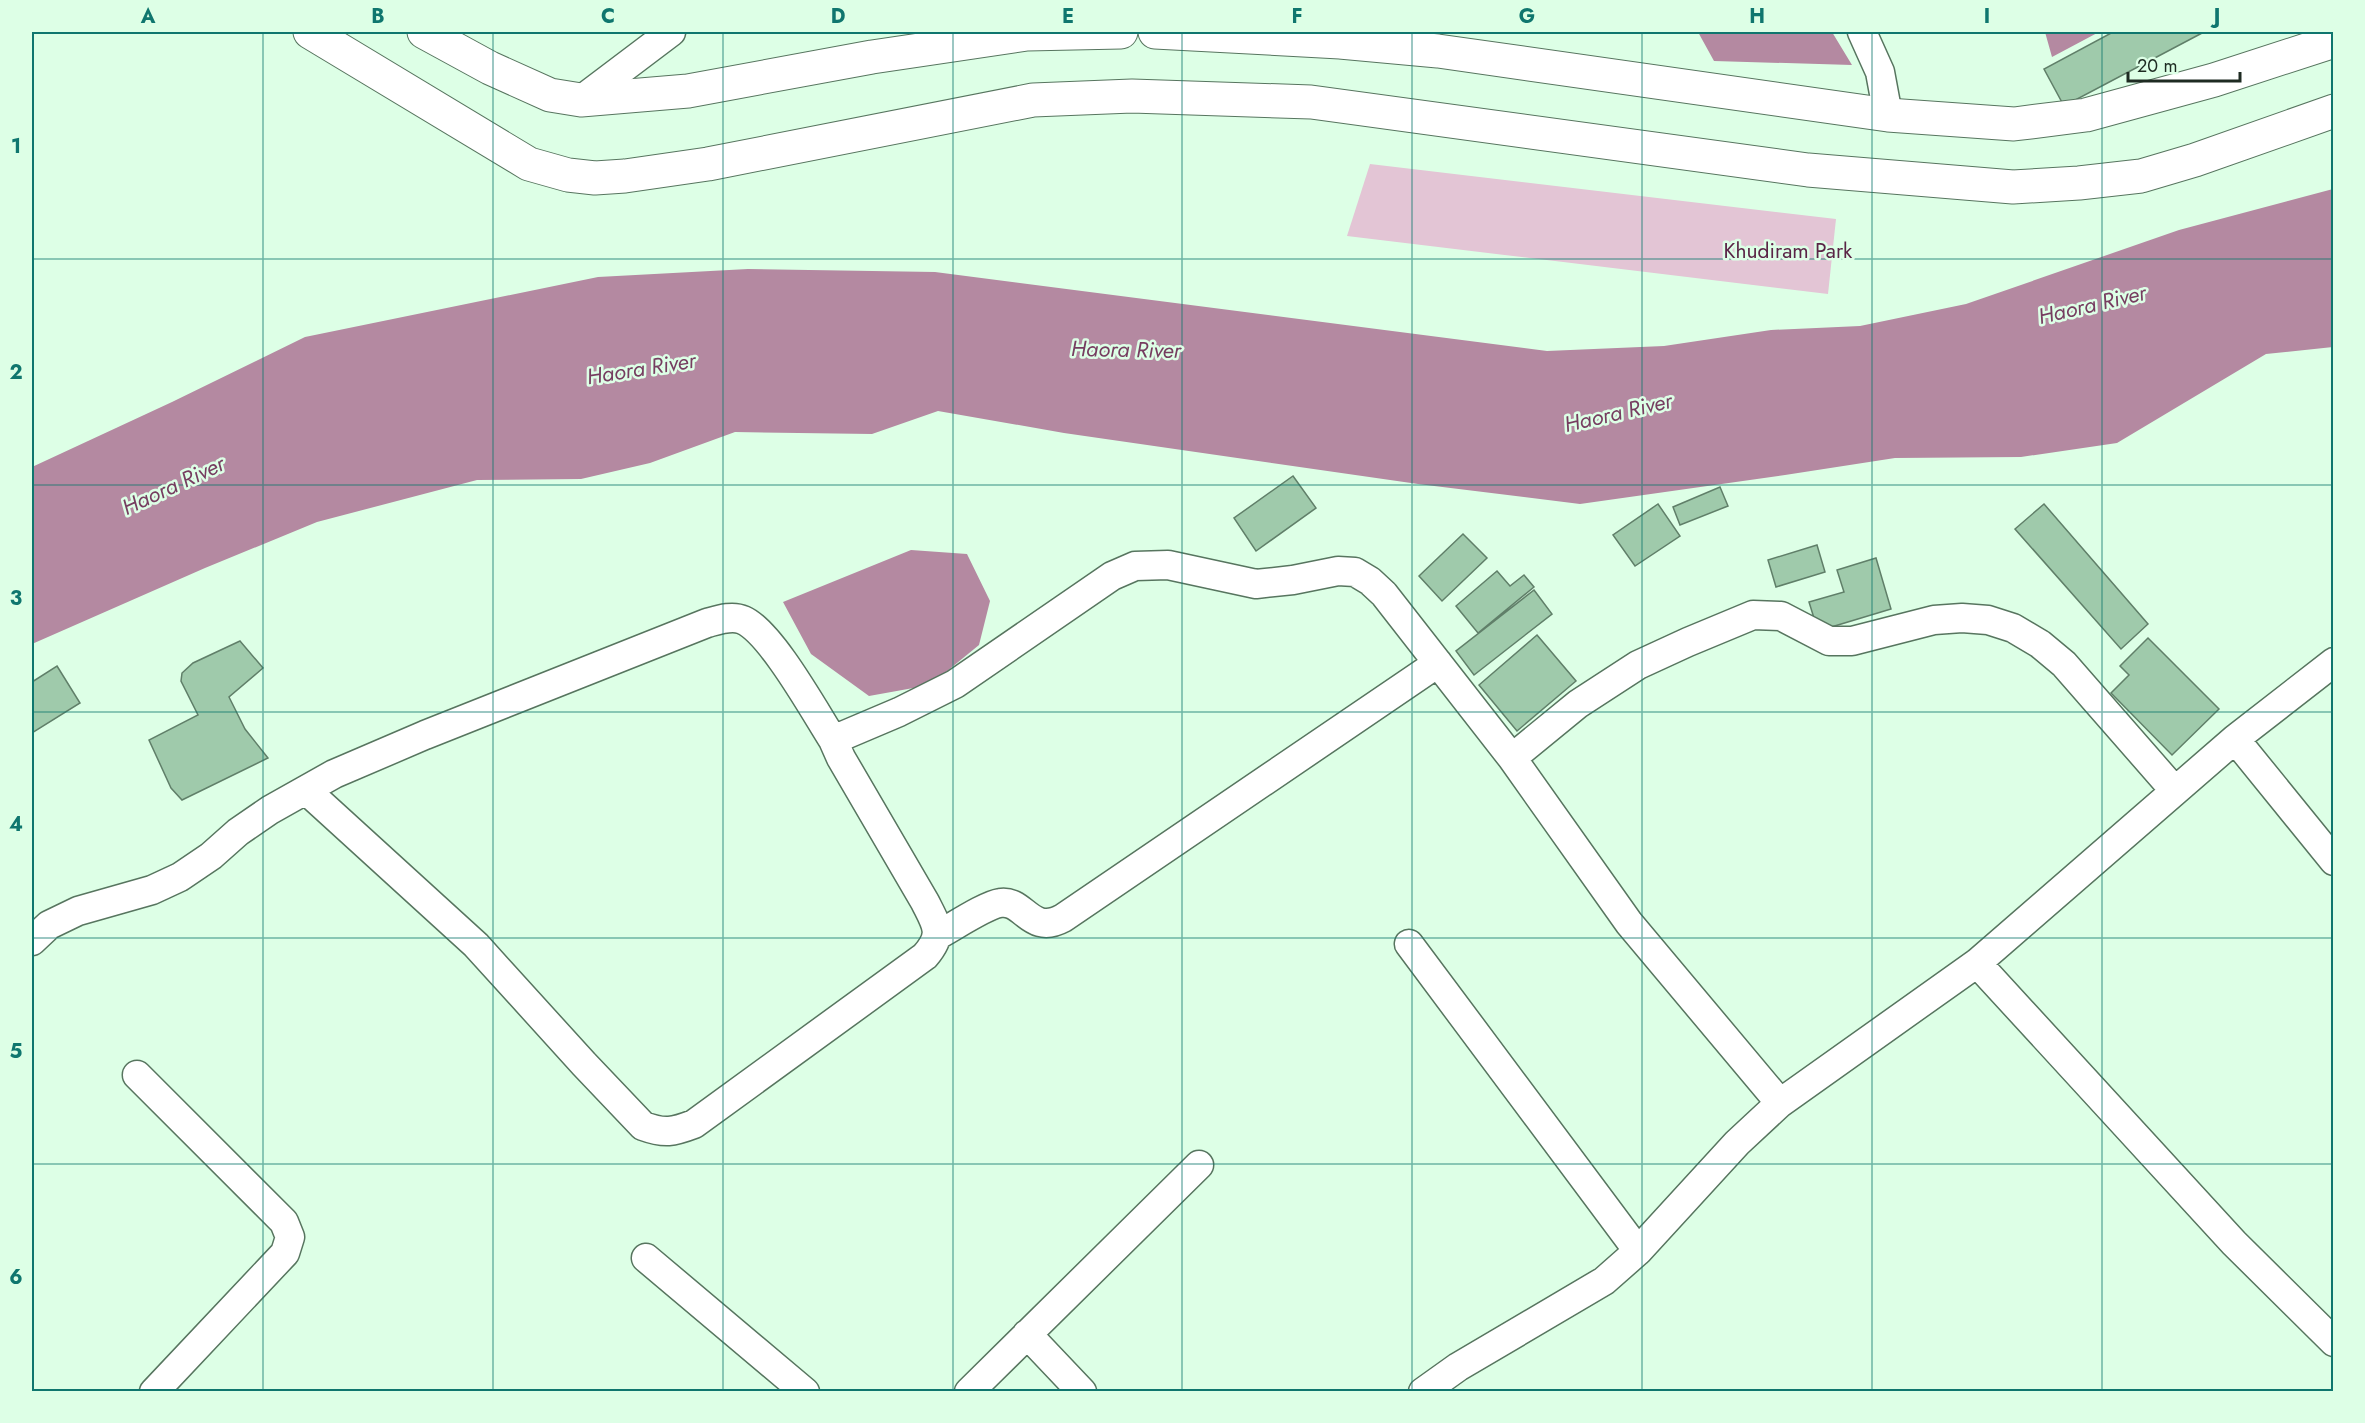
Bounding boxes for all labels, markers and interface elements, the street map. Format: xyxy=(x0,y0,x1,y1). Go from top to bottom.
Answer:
text: A xyxy=(140,2,156,31)
text: B xyxy=(371,2,385,31)
text: C xyxy=(601,2,615,31)
text: D xyxy=(831,2,845,31)
text: E xyxy=(1062,2,1074,31)
text: F xyxy=(1291,2,1303,31)
text: G xyxy=(1519,2,1535,31)
text: H xyxy=(1749,2,1765,31)
text: I xyxy=(1984,2,1990,31)
text: J xyxy=(2210,2,2220,31)
scale bar xyxy=(2128,45,2240,83)
text: 20 m xyxy=(2137,53,2177,79)
text: 1 xyxy=(11,132,21,161)
park label: Khudiram Park xyxy=(1724,236,1853,266)
water label: Haora River xyxy=(2035,276,2151,332)
water label: Haora River xyxy=(1071,332,1183,366)
water label: Haora River xyxy=(584,343,700,392)
text: 2 xyxy=(9,358,23,387)
water label: Haora River xyxy=(1561,384,1677,440)
water label: Haora River xyxy=(116,447,231,523)
text: 3 xyxy=(10,584,22,613)
text: 4 xyxy=(9,810,23,839)
text: 5 xyxy=(10,1037,23,1066)
text: 6 xyxy=(9,1263,23,1292)

